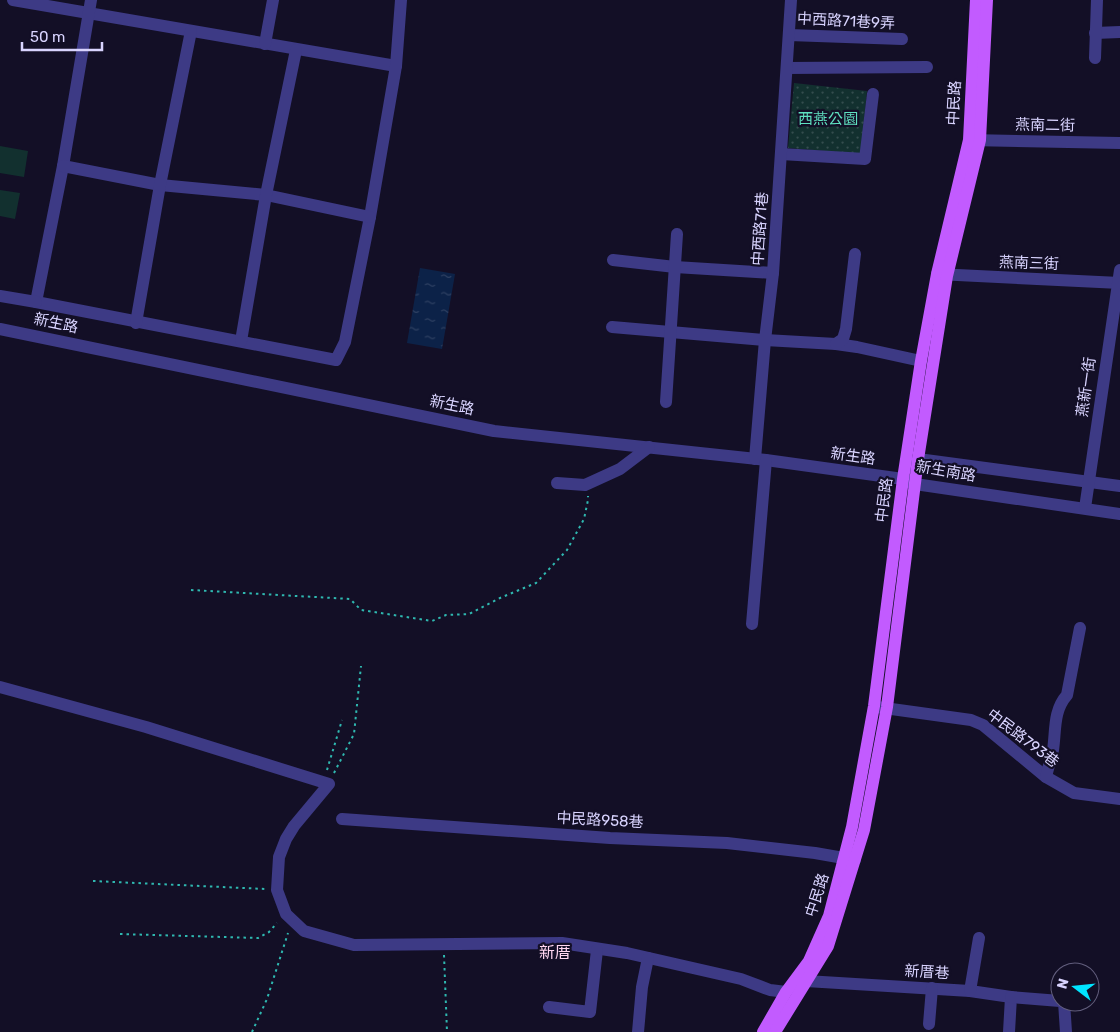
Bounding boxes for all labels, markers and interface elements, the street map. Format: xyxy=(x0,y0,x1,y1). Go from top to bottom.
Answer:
street label: 中西路71巷9弄 xyxy=(797,9,895,33)
scale bar xyxy=(22,20,102,52)
text: 50 m xyxy=(30,28,65,46)
street label: 中民路 xyxy=(944,80,964,126)
park label: 西燕公園 xyxy=(798,110,858,128)
street label: 燕南二街 xyxy=(1015,115,1075,135)
street label: 中西路71巷 xyxy=(748,191,772,267)
street label: 燕南三街 xyxy=(999,253,1059,273)
street label: 新生路 xyxy=(32,310,80,336)
street label: 燕新一街 xyxy=(1073,356,1099,418)
street label: 新生路 xyxy=(428,392,476,418)
street label: 新生路 xyxy=(829,444,877,468)
street label: 新生南路 xyxy=(915,457,977,485)
street label: 中民路 xyxy=(872,477,896,523)
street label: 中民路793巷 xyxy=(983,705,1063,771)
street label: 中民路958巷 xyxy=(556,809,644,831)
street label: 中民路 xyxy=(801,871,833,919)
district label: 新厝 xyxy=(539,943,571,962)
street label: 新厝巷 xyxy=(904,962,950,982)
north arrow xyxy=(1050,962,1100,1012)
text: N xyxy=(1053,976,1073,991)

